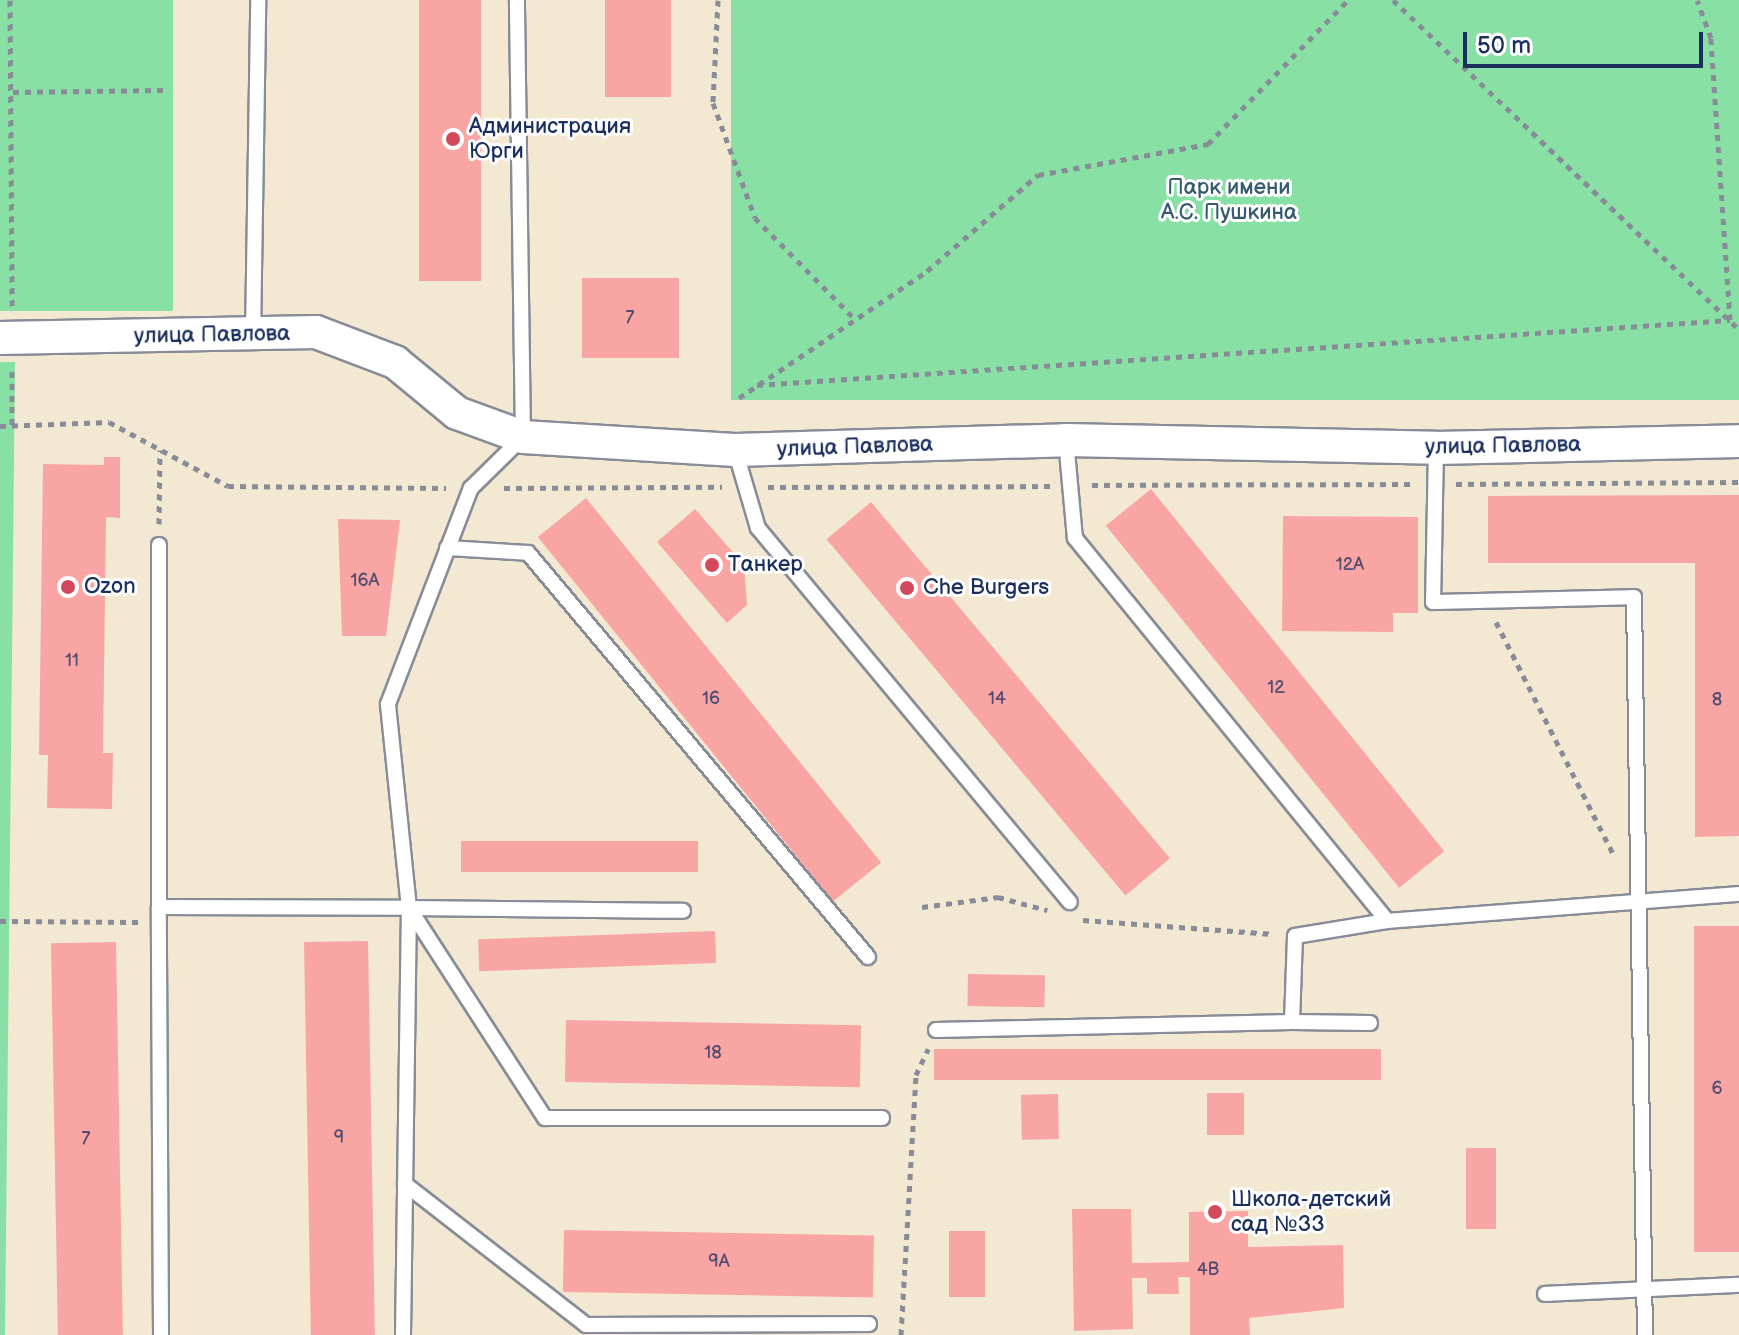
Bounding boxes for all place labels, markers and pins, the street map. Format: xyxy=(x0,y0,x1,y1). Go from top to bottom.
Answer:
place label: Администрация Юрги xyxy=(469,113,631,164)
marker: Администрация Юрги xyxy=(444,130,462,148)
place label: Танкер xyxy=(728,552,803,578)
marker: Танкер xyxy=(703,556,721,574)
place label: Ozon xyxy=(84,574,136,600)
place label: Che Burgers xyxy=(923,575,1049,601)
marker: Ozon xyxy=(59,578,77,596)
marker: Che Burgers xyxy=(898,579,916,597)
place label: Школа-детский сад №33 xyxy=(1231,1186,1391,1238)
marker: Школа-детский сад №33 xyxy=(1206,1203,1224,1221)

